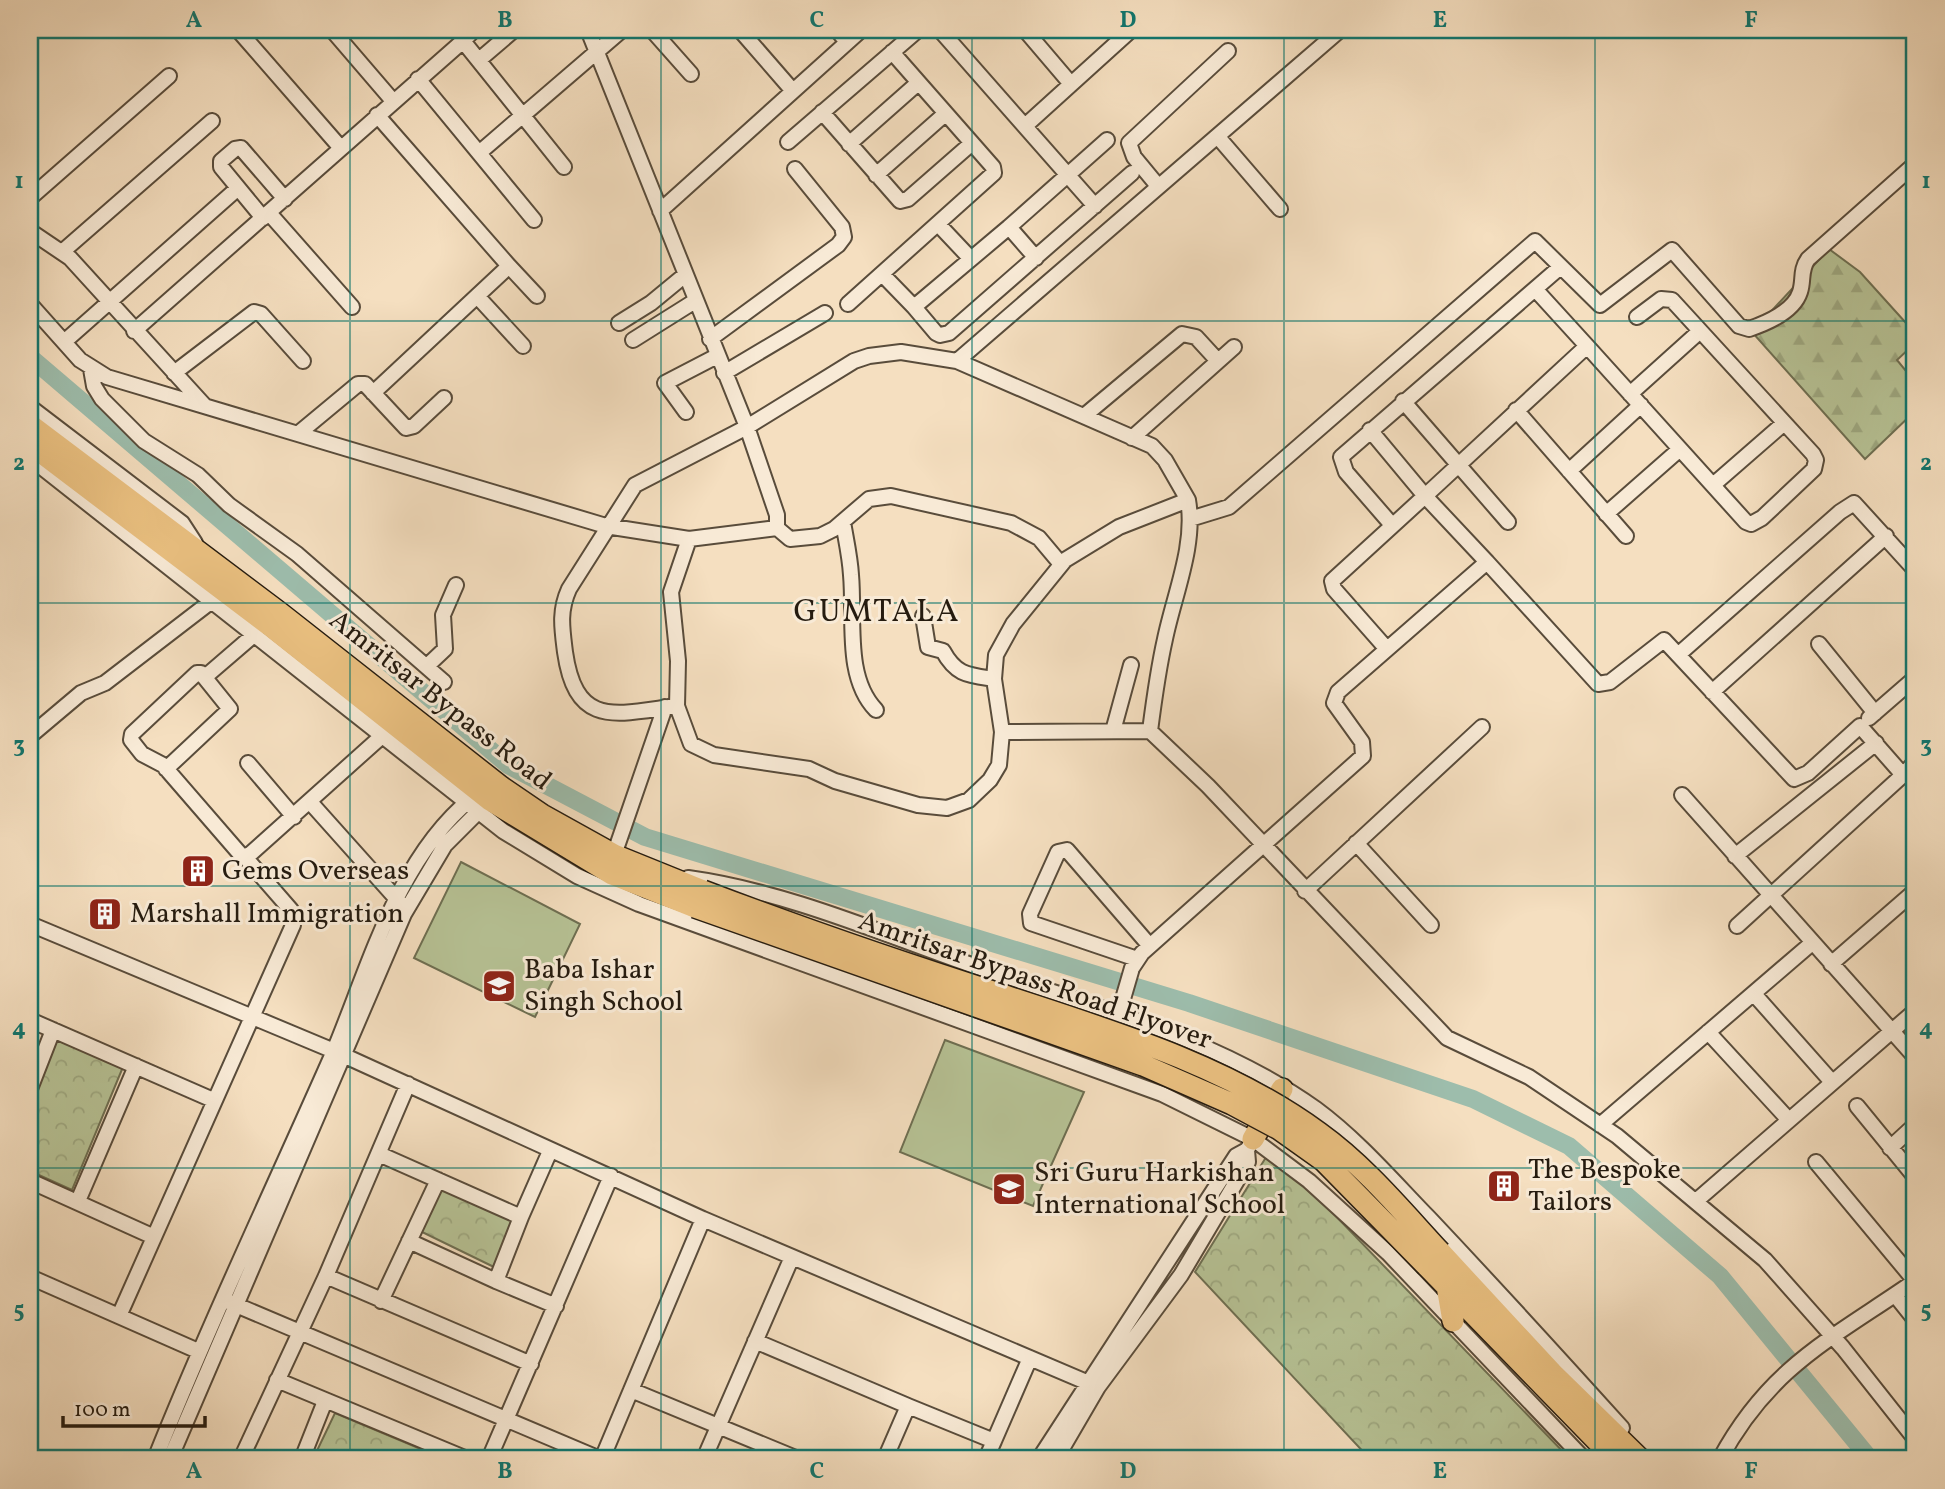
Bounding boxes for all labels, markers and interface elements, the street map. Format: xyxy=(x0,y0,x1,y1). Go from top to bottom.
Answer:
text: A xyxy=(186,5,202,37)
text: B xyxy=(497,5,513,37)
text: C xyxy=(810,5,824,37)
text: D xyxy=(1120,5,1137,37)
text: E xyxy=(1433,5,1447,37)
text: F xyxy=(1744,5,1758,37)
text: 1 xyxy=(14,166,24,198)
text: 1 xyxy=(1921,166,1931,198)
text: 2 xyxy=(13,448,25,480)
text: 2 xyxy=(1920,448,1932,480)
district label: GUMTALA xyxy=(794,591,960,635)
street label: Amritsar Bypass Road xyxy=(320,602,560,800)
text: 3 xyxy=(13,730,25,762)
text: 3 xyxy=(1920,730,1932,762)
building icon: Gems Overseas xyxy=(179,852,217,890)
place label: Gems Overseas xyxy=(222,852,409,891)
building icon: Marshall Immigration xyxy=(86,895,124,933)
place label: Marshall Immigration xyxy=(130,895,404,934)
street label: Amritsar Bypass Road Flyover xyxy=(853,902,1217,1060)
place label: Baba Ishar Singh School xyxy=(524,951,683,1022)
school or university icon: Baba Ishar Singh School xyxy=(480,967,518,1005)
text: 4 xyxy=(12,1013,26,1045)
text: 4 xyxy=(1919,1013,1933,1045)
place label: The Bespoke Tailors xyxy=(1528,1151,1681,1222)
place label: Sri Guru Harkishan International School xyxy=(1034,1154,1285,1225)
building icon: The Bespoke Tailors xyxy=(1485,1167,1523,1205)
school or university icon: Sri Guru Harkishan International School xyxy=(990,1170,1028,1208)
text: 5 xyxy=(13,1295,25,1327)
text: 5 xyxy=(1920,1295,1932,1327)
scale bar xyxy=(63,1384,205,1428)
text: 100 m xyxy=(74,1396,131,1425)
text: A xyxy=(186,1456,202,1488)
text: B xyxy=(497,1456,513,1488)
text: C xyxy=(810,1456,824,1488)
text: D xyxy=(1120,1456,1137,1488)
text: E xyxy=(1433,1456,1447,1488)
text: F xyxy=(1744,1456,1758,1488)

